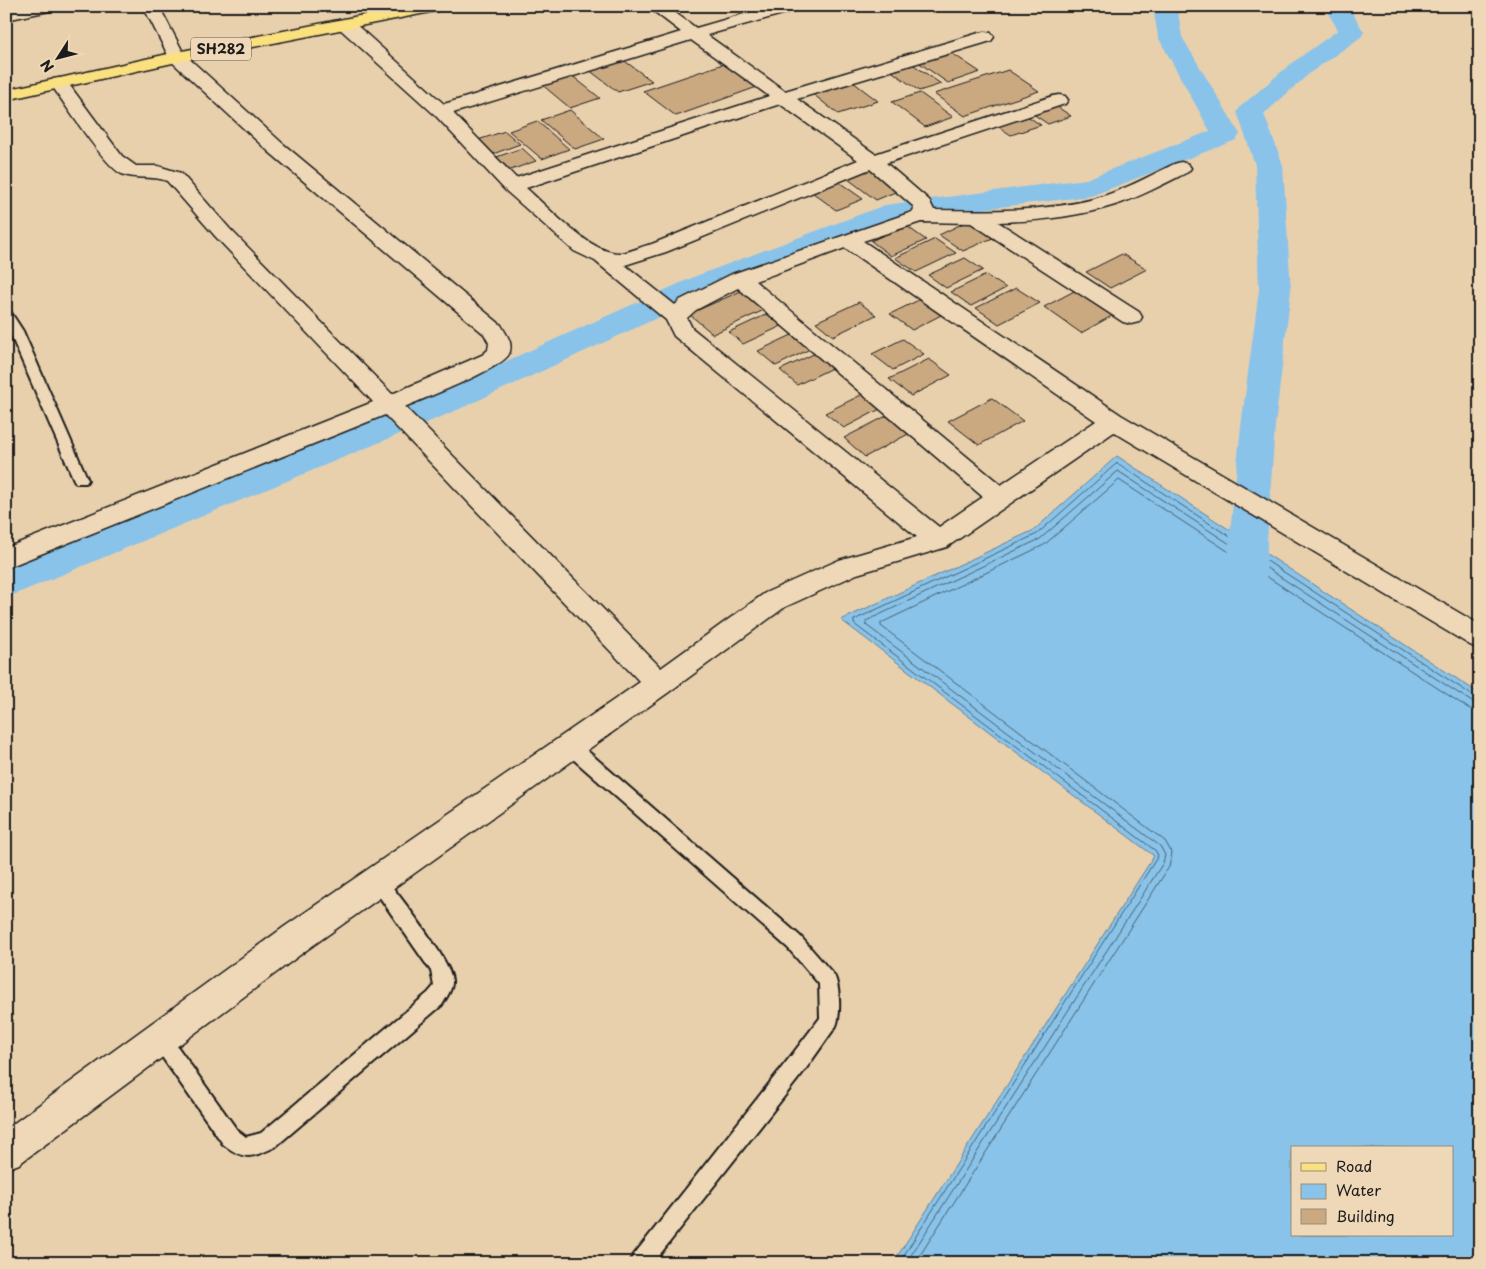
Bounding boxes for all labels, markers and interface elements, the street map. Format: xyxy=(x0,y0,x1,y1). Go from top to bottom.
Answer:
north arrow xyxy=(32,32,82,82)
road number: SH282 xyxy=(191,38,251,61)
text: N xyxy=(35,55,59,77)
legend xyxy=(1291,1146,1454,1236)
text: Road xyxy=(1336,1154,1372,1177)
text: Water xyxy=(1336,1178,1381,1201)
text: Building xyxy=(1336,1204,1395,1227)

